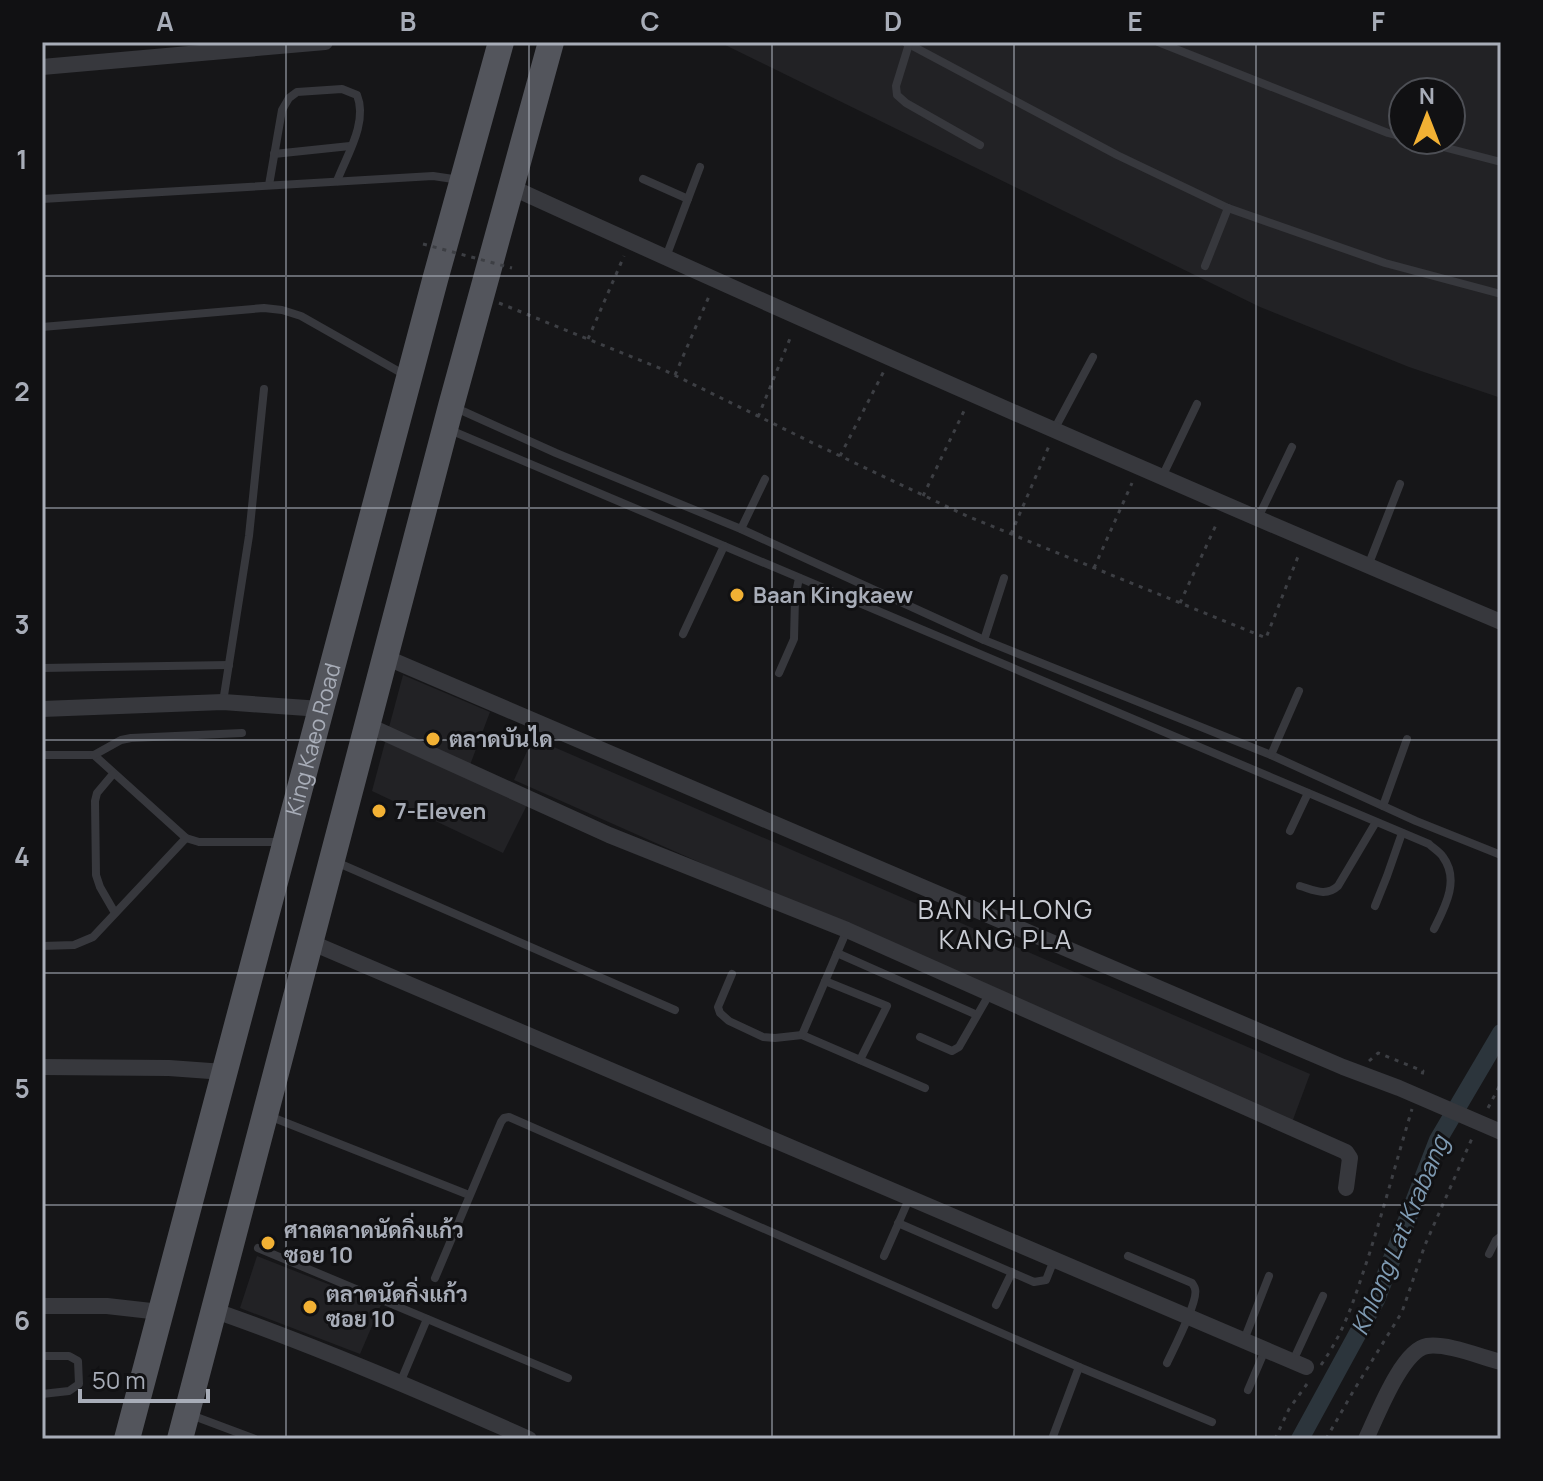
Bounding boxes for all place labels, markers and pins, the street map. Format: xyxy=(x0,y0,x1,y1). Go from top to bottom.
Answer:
place label: Baan Kingkaew xyxy=(753,580,913,610)
marker: Baan Kingkaew xyxy=(728,586,746,604)
place label: ตลาดบันได xyxy=(449,724,553,754)
marker: ตลาดบันได xyxy=(424,730,442,748)
place label: 7-Eleven xyxy=(395,796,486,826)
marker: 7-Eleven xyxy=(370,802,388,820)
place label: ศาลตลาดนัดกิ่งแก้ว ซอย 10 xyxy=(284,1212,464,1270)
marker: ศาลตลาดนัดกิ่งแก้ว ซอย 10 xyxy=(259,1234,277,1252)
place label: ตลาดนัดกิ่งแก้ว ซอย 10 xyxy=(326,1276,468,1334)
marker: ตลาดนัดกิ่งแก้ว ซอย 10 xyxy=(301,1298,319,1316)

